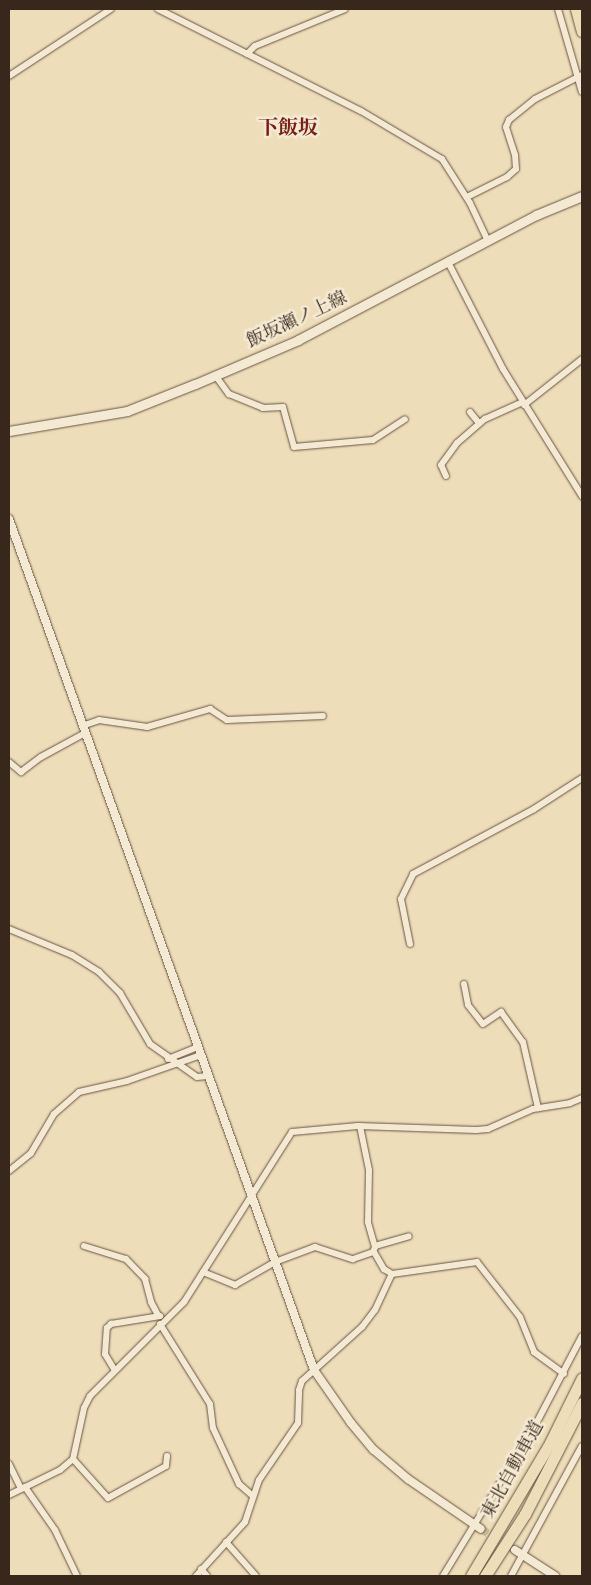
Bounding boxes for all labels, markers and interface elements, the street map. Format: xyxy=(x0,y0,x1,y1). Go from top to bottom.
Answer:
district label: 下飯坂 xyxy=(258,117,318,141)
street label: 飯坂瀬ノ上線 xyxy=(243,287,351,353)
street label: 東北自動車道 xyxy=(477,1418,549,1522)

